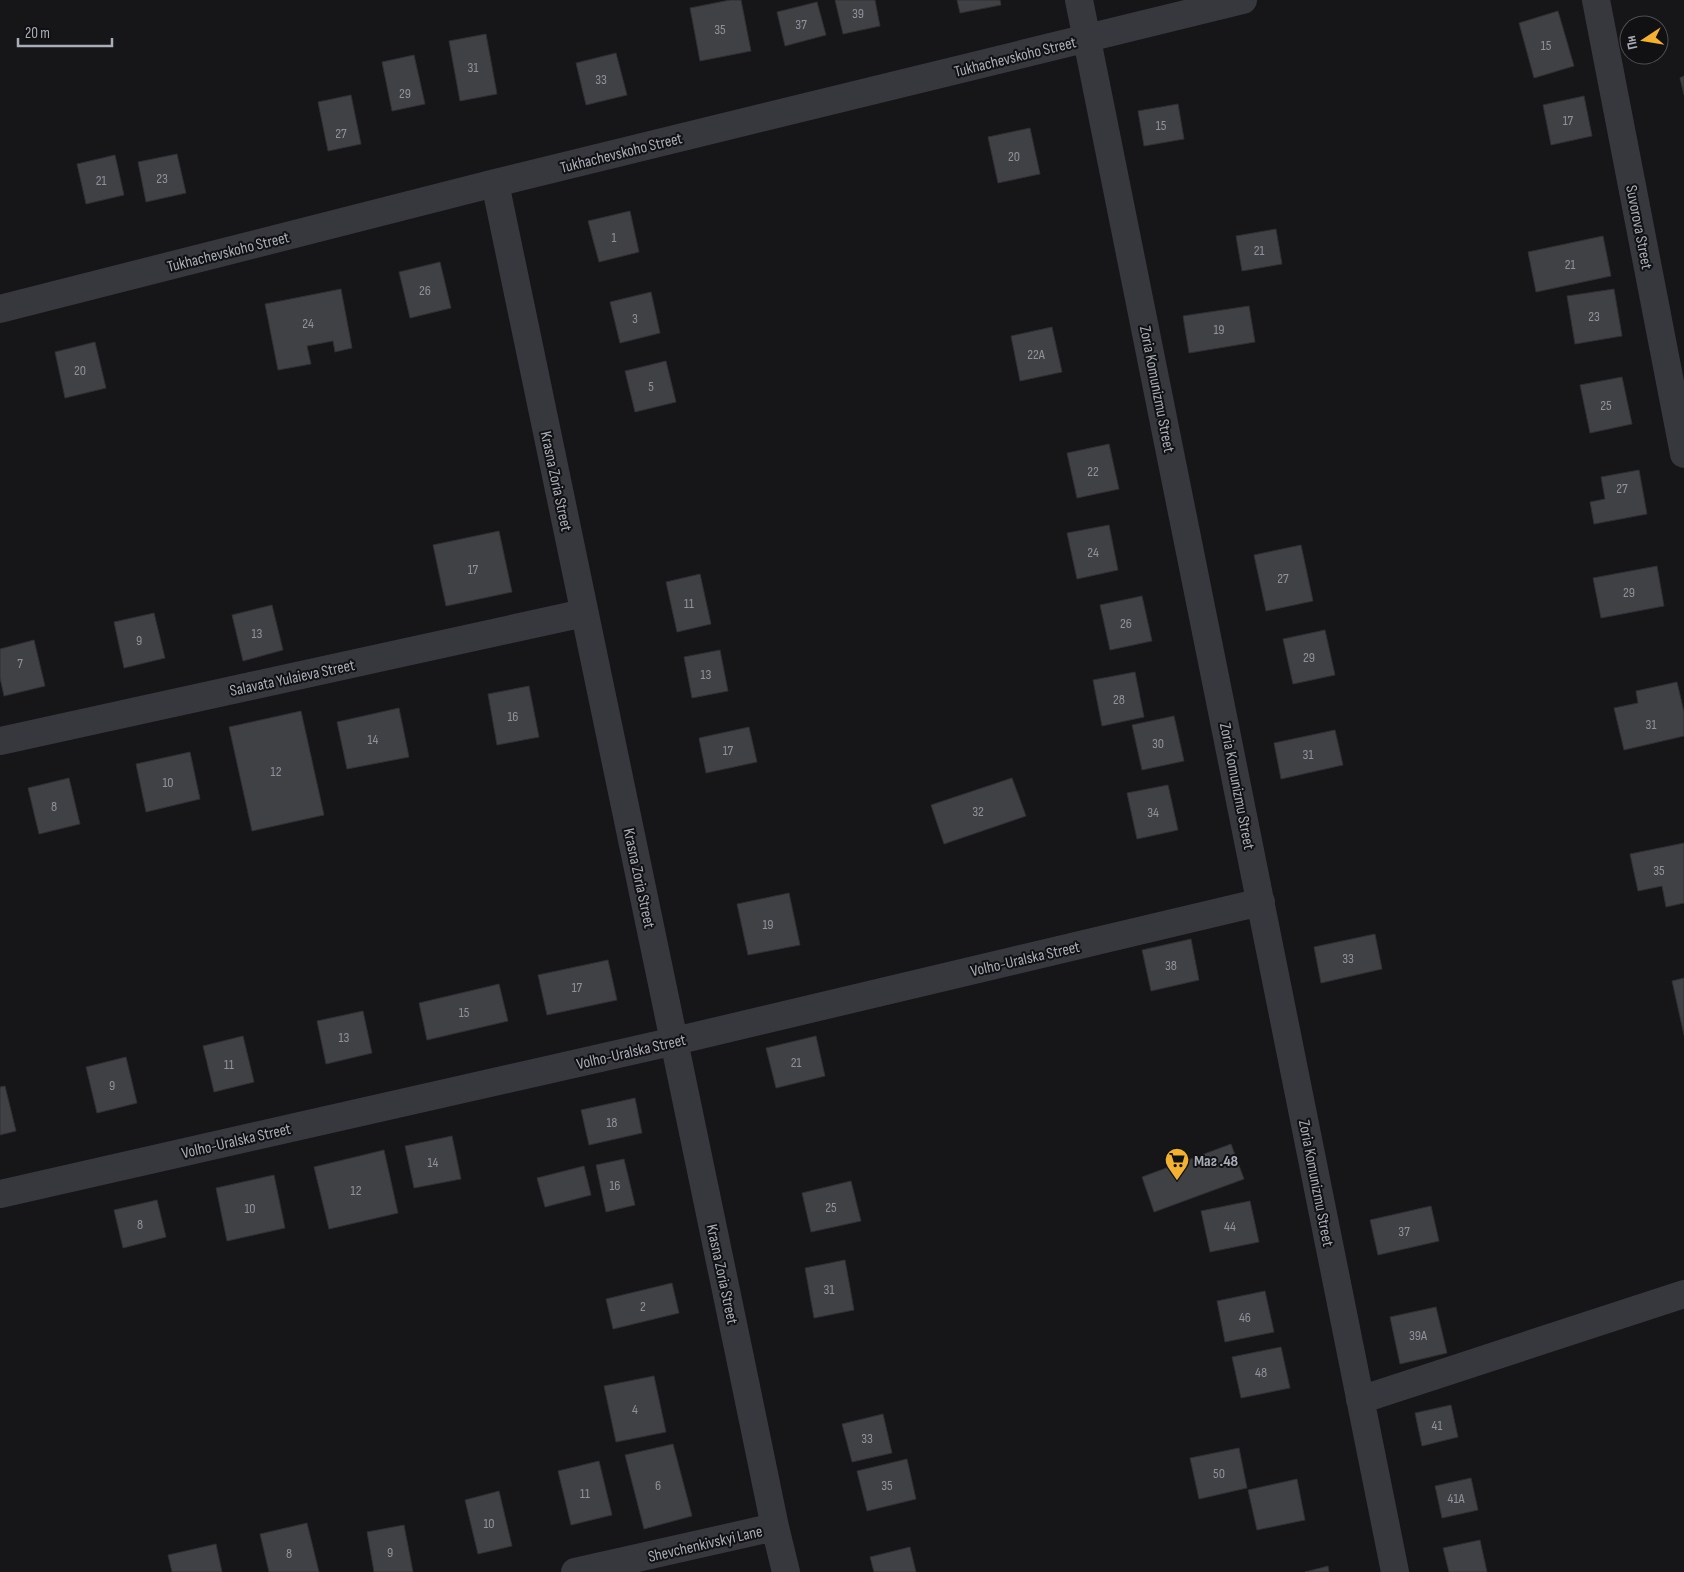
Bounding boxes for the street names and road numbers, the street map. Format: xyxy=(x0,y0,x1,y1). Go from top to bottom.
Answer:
street label: Tukhachevskoho Street xyxy=(952,33,1078,82)
street label: Tukhachevskoho Street xyxy=(558,129,684,178)
street label: Suvorova Street xyxy=(1621,184,1656,271)
street label: Tukhachevskoho Street xyxy=(165,228,291,277)
street label: Zoria Komunizmu Street xyxy=(1135,324,1178,454)
street label: Krasna Zoria Street xyxy=(536,429,575,533)
street label: Salavata Yulaieva Street xyxy=(228,656,357,701)
street label: Zoria Komunizmu Street xyxy=(1215,721,1258,851)
street label: Krasna Zoria Street xyxy=(619,826,658,930)
street label: Volho-Uralska Street xyxy=(969,938,1082,981)
street label: Volho-Uralska Street xyxy=(575,1031,688,1074)
street label: Zoria Komunizmu Street xyxy=(1294,1118,1337,1248)
street label: Volho-Uralska Street xyxy=(180,1120,293,1163)
street label: Krasna Zoria Street xyxy=(702,1222,741,1326)
street label: Shevchenkivskyi Lane xyxy=(646,1522,764,1567)

